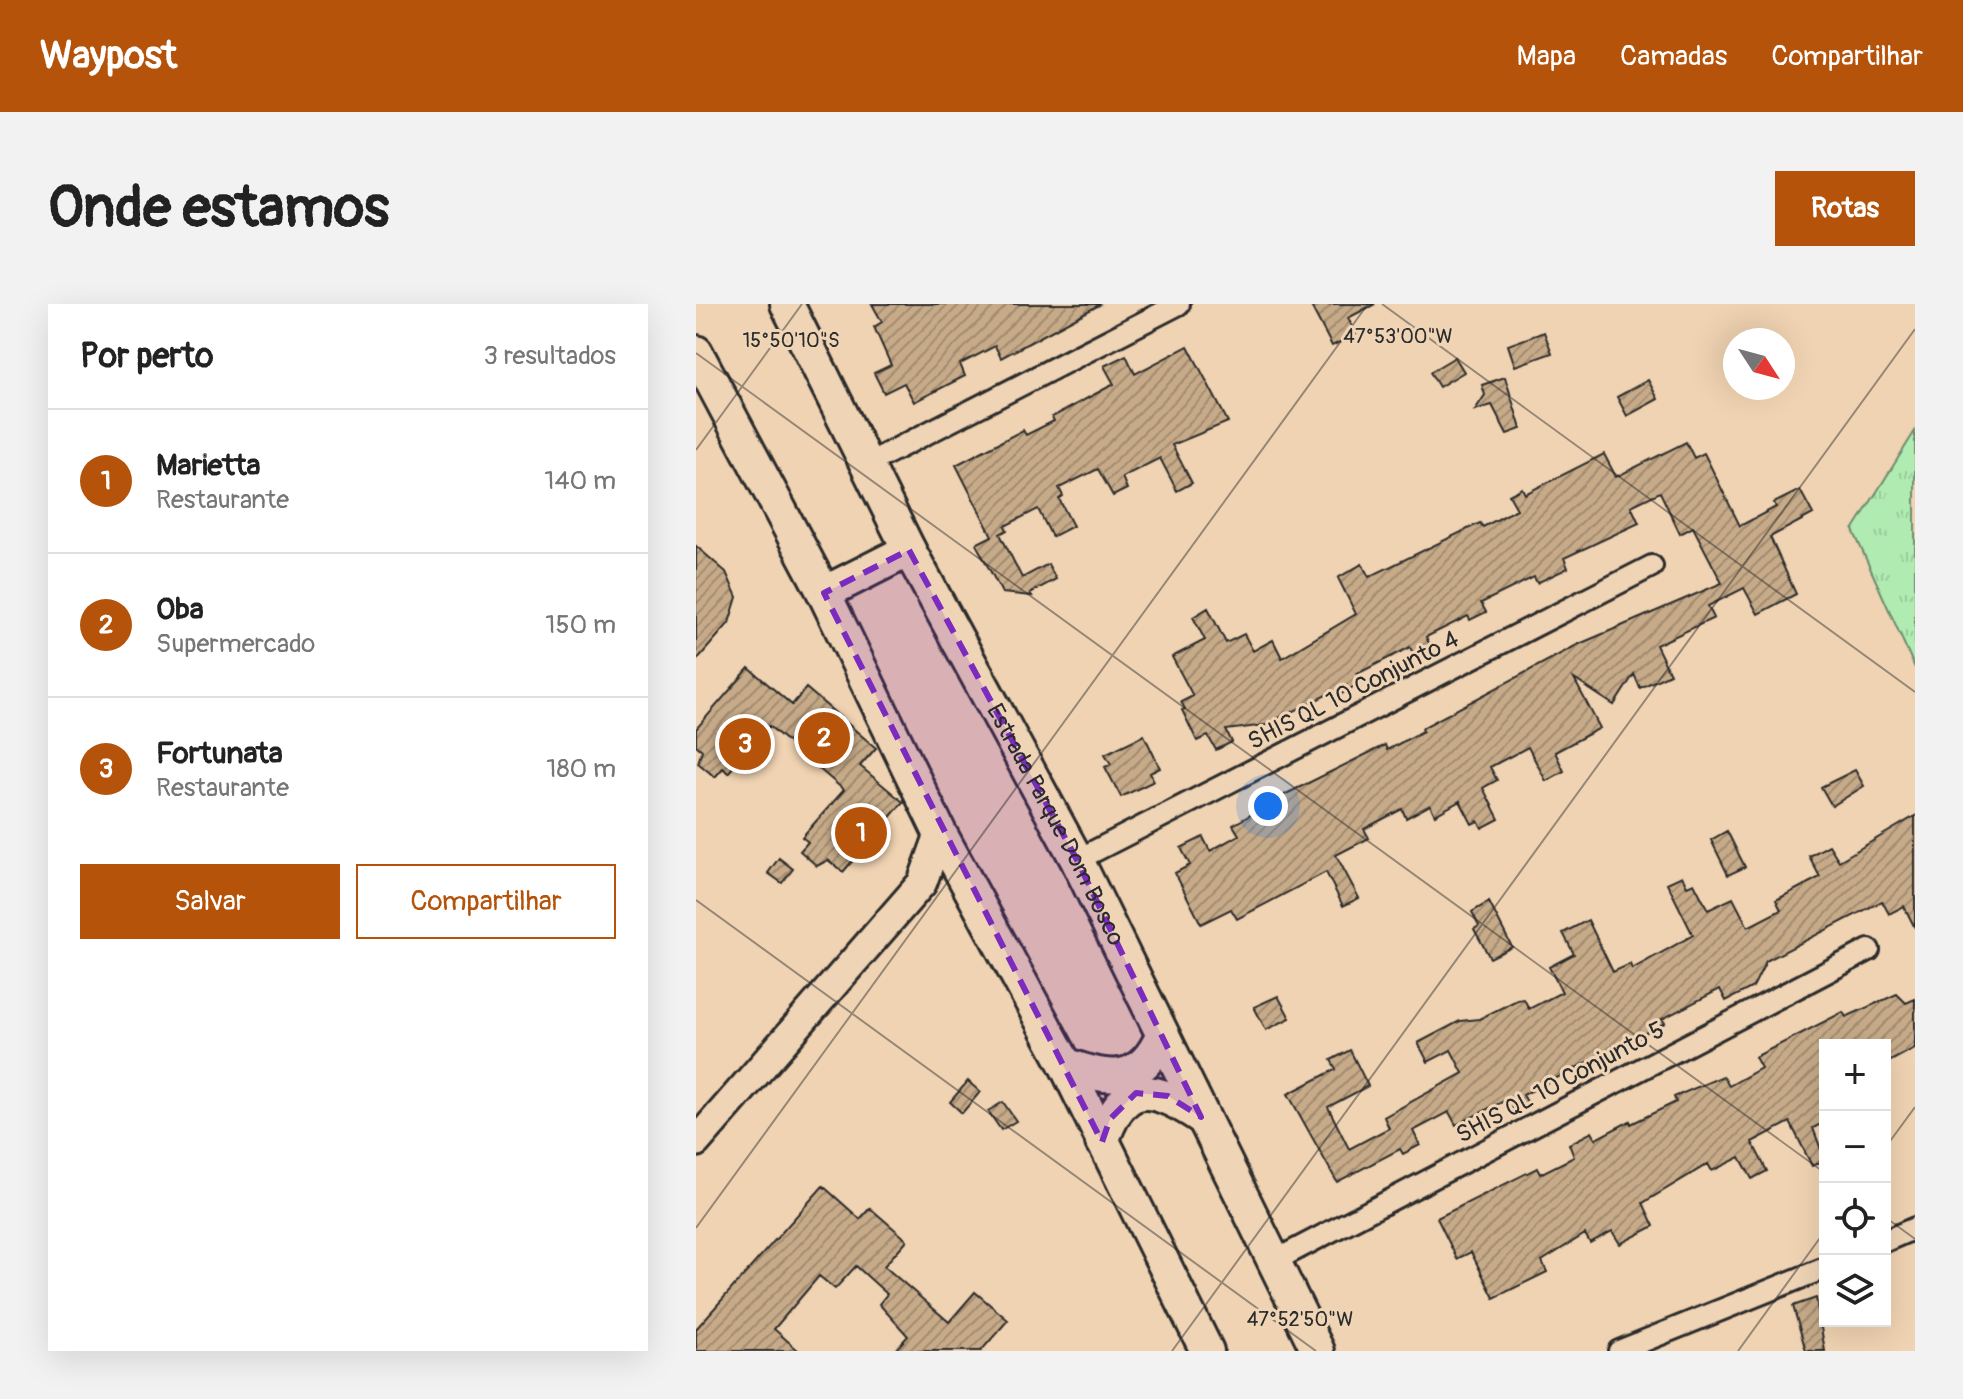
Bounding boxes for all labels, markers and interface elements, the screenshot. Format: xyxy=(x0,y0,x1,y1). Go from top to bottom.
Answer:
text: Waypost xyxy=(40,32,177,80)
text: Mapa xyxy=(1516,39,1576,74)
text: Camadas xyxy=(1620,39,1727,74)
text: Compartilhar xyxy=(1771,39,1923,74)
button: Rotas xyxy=(1775,171,1915,246)
text: Onde estamos xyxy=(48,174,389,243)
text: 47°53'00"W xyxy=(1343,324,1453,349)
text: 15°50'10"S xyxy=(742,328,840,353)
north arrow xyxy=(1723,328,1795,400)
text: Por perto xyxy=(80,335,213,378)
text: 3 resultados xyxy=(484,340,616,372)
text: Marietta xyxy=(156,447,261,484)
text: 1 xyxy=(101,465,111,497)
text: 140 m xyxy=(544,465,616,497)
text: Restaurante xyxy=(156,484,289,516)
text: Oba xyxy=(156,591,204,628)
text: 2 xyxy=(99,609,113,641)
text: 150 m xyxy=(545,609,616,641)
street label: SHIS QL 10 Conjunto 4 xyxy=(1243,625,1464,756)
text: Supermercado xyxy=(156,628,315,660)
street label: Estrada Parque Dom Bosco xyxy=(980,699,1131,951)
pin: 2 xyxy=(798,708,850,768)
pin: 3 xyxy=(719,714,771,774)
text: Fortunata xyxy=(156,735,283,772)
text: 3 xyxy=(99,753,113,785)
text: 180 m xyxy=(546,753,616,785)
text: Restaurante xyxy=(156,772,289,804)
your location xyxy=(1248,786,1288,826)
pin: 1 xyxy=(835,803,887,863)
button: Salvar xyxy=(80,864,340,939)
button: Compartilhar xyxy=(356,864,616,939)
street label: SHIS QL 10 Conjunto 5 xyxy=(1451,1015,1669,1150)
map controls xyxy=(1819,1039,1891,1327)
button: + xyxy=(1819,1039,1891,1111)
button: − xyxy=(1819,1111,1891,1183)
button: locate xyxy=(1819,1183,1891,1255)
button: layers xyxy=(1819,1255,1891,1327)
text: 47°52'50"W xyxy=(1247,1307,1353,1332)

